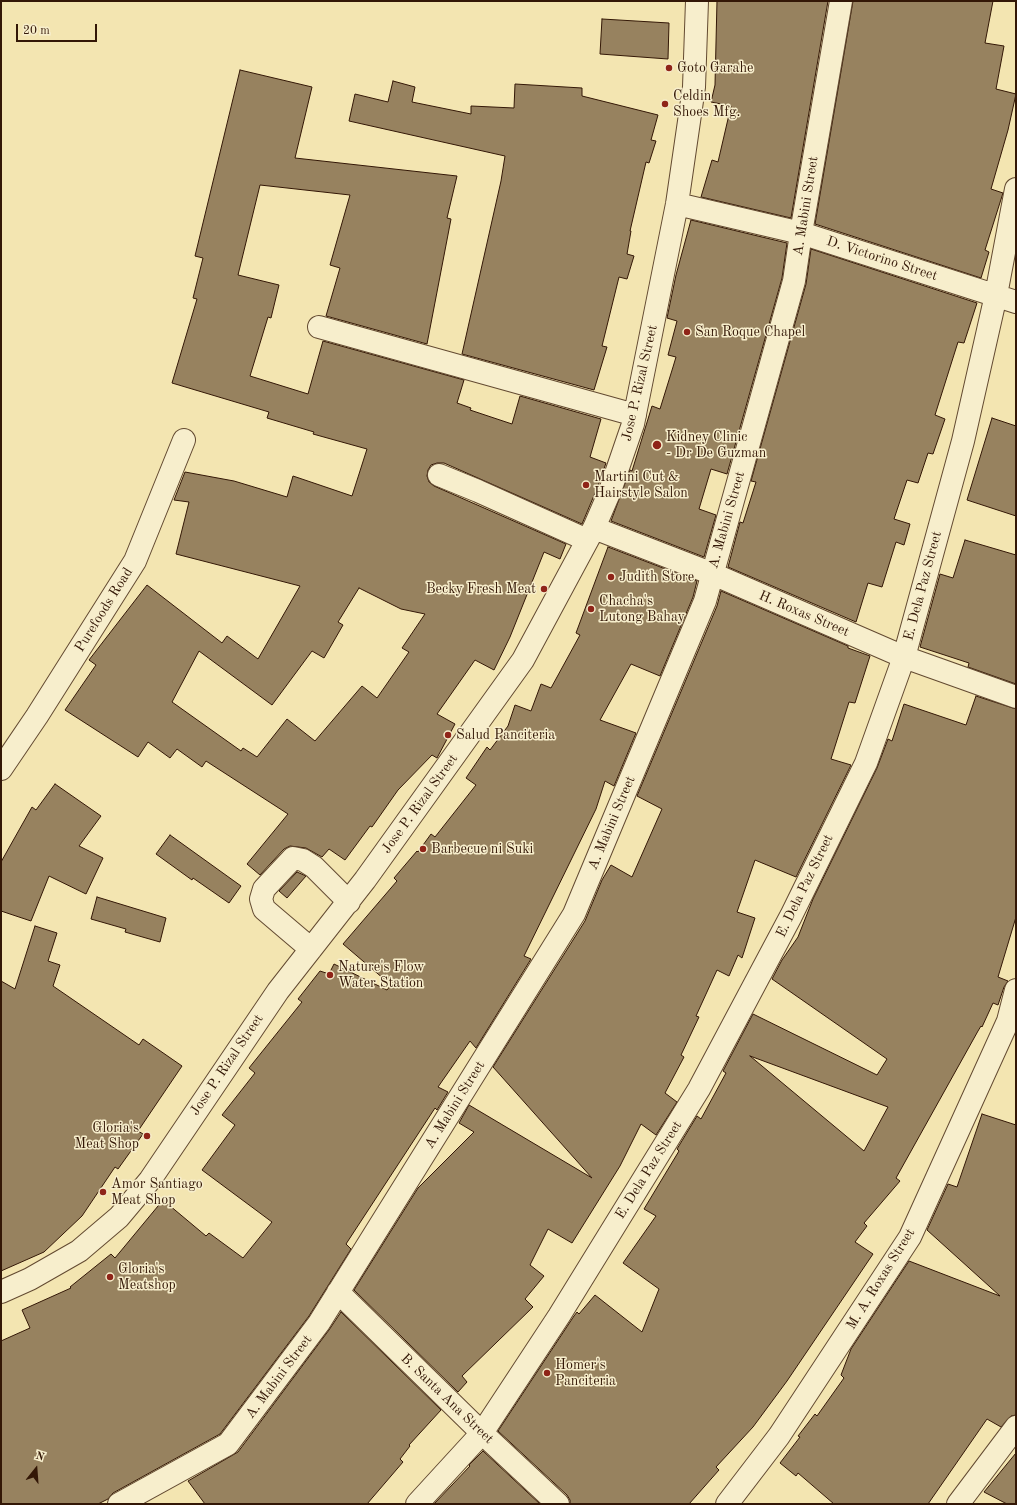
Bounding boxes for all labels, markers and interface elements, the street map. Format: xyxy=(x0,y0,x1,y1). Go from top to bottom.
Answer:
scale bar xyxy=(18,16,99,42)
text: 20 m xyxy=(23,25,50,37)
place label: Goto Garahe xyxy=(677,60,753,76)
marker: Goto Garahe xyxy=(664,63,674,73)
place label: Celdin Shoes Mfg. xyxy=(673,88,741,120)
marker: Celdin Shoes Mfg. xyxy=(660,99,670,109)
street label: A. Mabini Street xyxy=(790,155,822,257)
street label: D. Victorino Street xyxy=(824,233,940,285)
street label: Jose P. Rizal Street xyxy=(618,323,662,443)
place label: San Roque Chapel xyxy=(695,324,805,340)
marker: San Roque Chapel xyxy=(682,327,692,337)
place label: Kidney Clinic - Dr De Guzman xyxy=(666,429,766,462)
marker: Kidney Clinic - Dr De Guzman xyxy=(651,439,663,451)
place label: Martini Cut & Hairstyle Salon xyxy=(594,469,688,502)
street label: A. Mabini Street xyxy=(705,469,749,571)
marker: Martini Cut & Hairstyle Salon xyxy=(581,480,591,490)
street label: E. Dela Paz Street xyxy=(900,530,946,642)
street label: Purefoods Road xyxy=(71,565,137,655)
place label: Judith Store xyxy=(619,569,694,585)
marker: Judith Store xyxy=(606,572,616,582)
place label: Becky Fresh Meat xyxy=(426,581,536,597)
marker: Becky Fresh Meat xyxy=(539,584,549,594)
street label: H. Roxas Street xyxy=(756,587,852,641)
place label: Chacha's Lutong Bahay xyxy=(599,593,685,626)
marker: Chacha's Lutong Bahay xyxy=(586,604,596,614)
place label: Salud Panciteria xyxy=(456,727,555,743)
marker: Salud Panciteria xyxy=(443,730,453,740)
street label: Jose P. Rizal Street xyxy=(378,751,462,857)
street label: A. Mabini Street xyxy=(585,773,639,873)
street label: E. Dela Paz Street xyxy=(773,832,837,940)
place label: Barbecue ni Suki xyxy=(431,841,533,857)
marker: Barbecue ni Suki xyxy=(418,844,428,854)
place label: Nature's Flow Water Station xyxy=(338,959,424,992)
marker: Nature's Flow Water Station xyxy=(325,970,335,980)
street label: Jose P. Rizal Street xyxy=(187,1011,267,1119)
street label: A. Mabini Street xyxy=(421,1058,489,1152)
street label: E. Dela Paz Street xyxy=(612,1118,686,1222)
place label: Gloria's Meat Shop xyxy=(75,1120,139,1152)
marker: Gloria's Meat Shop xyxy=(142,1131,152,1141)
place label: Amor Santiago Meat Shop xyxy=(111,1176,203,1208)
marker: Amor Santiago Meat Shop xyxy=(98,1187,108,1197)
street label: M. A. Roxas Street xyxy=(843,1225,919,1333)
place label: Gloria's Meatshop xyxy=(118,1261,176,1294)
marker: Gloria's Meatshop xyxy=(105,1272,115,1282)
street label: A. Mabini Street xyxy=(242,1332,316,1422)
street label: B. Santa Ana Street xyxy=(397,1350,497,1448)
place label: Homer's Panciteria xyxy=(555,1357,616,1390)
marker: Homer's Panciteria xyxy=(542,1368,552,1378)
north arrow xyxy=(16,1449,56,1489)
text: N xyxy=(34,1451,45,1464)

